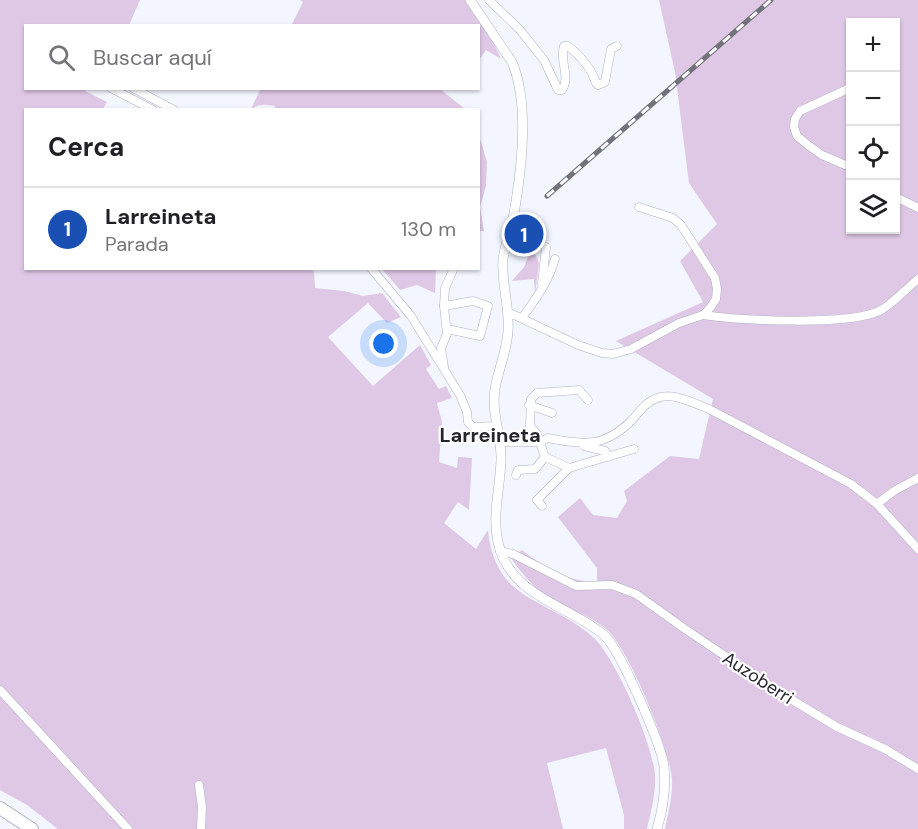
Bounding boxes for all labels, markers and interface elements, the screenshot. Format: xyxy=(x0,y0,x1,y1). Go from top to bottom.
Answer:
map controls xyxy=(846,18,900,234)
button: + xyxy=(846,18,900,72)
search box xyxy=(24,24,480,90)
icon: search xyxy=(45,41,78,74)
text: Buscar aquí xyxy=(93,43,212,72)
button: − xyxy=(846,72,900,126)
button: locate xyxy=(846,126,900,180)
text: Cerca xyxy=(48,130,124,164)
button: layers xyxy=(846,180,900,234)
text: Larreineta xyxy=(105,202,216,231)
pin: 1 xyxy=(504,212,544,256)
text: 1 xyxy=(64,216,71,242)
text: 130 m xyxy=(401,216,456,242)
text: Parada xyxy=(105,231,169,257)
your location xyxy=(369,329,398,358)
district label: Larreineta xyxy=(439,422,541,448)
street label: Auzoberri xyxy=(718,646,798,710)

